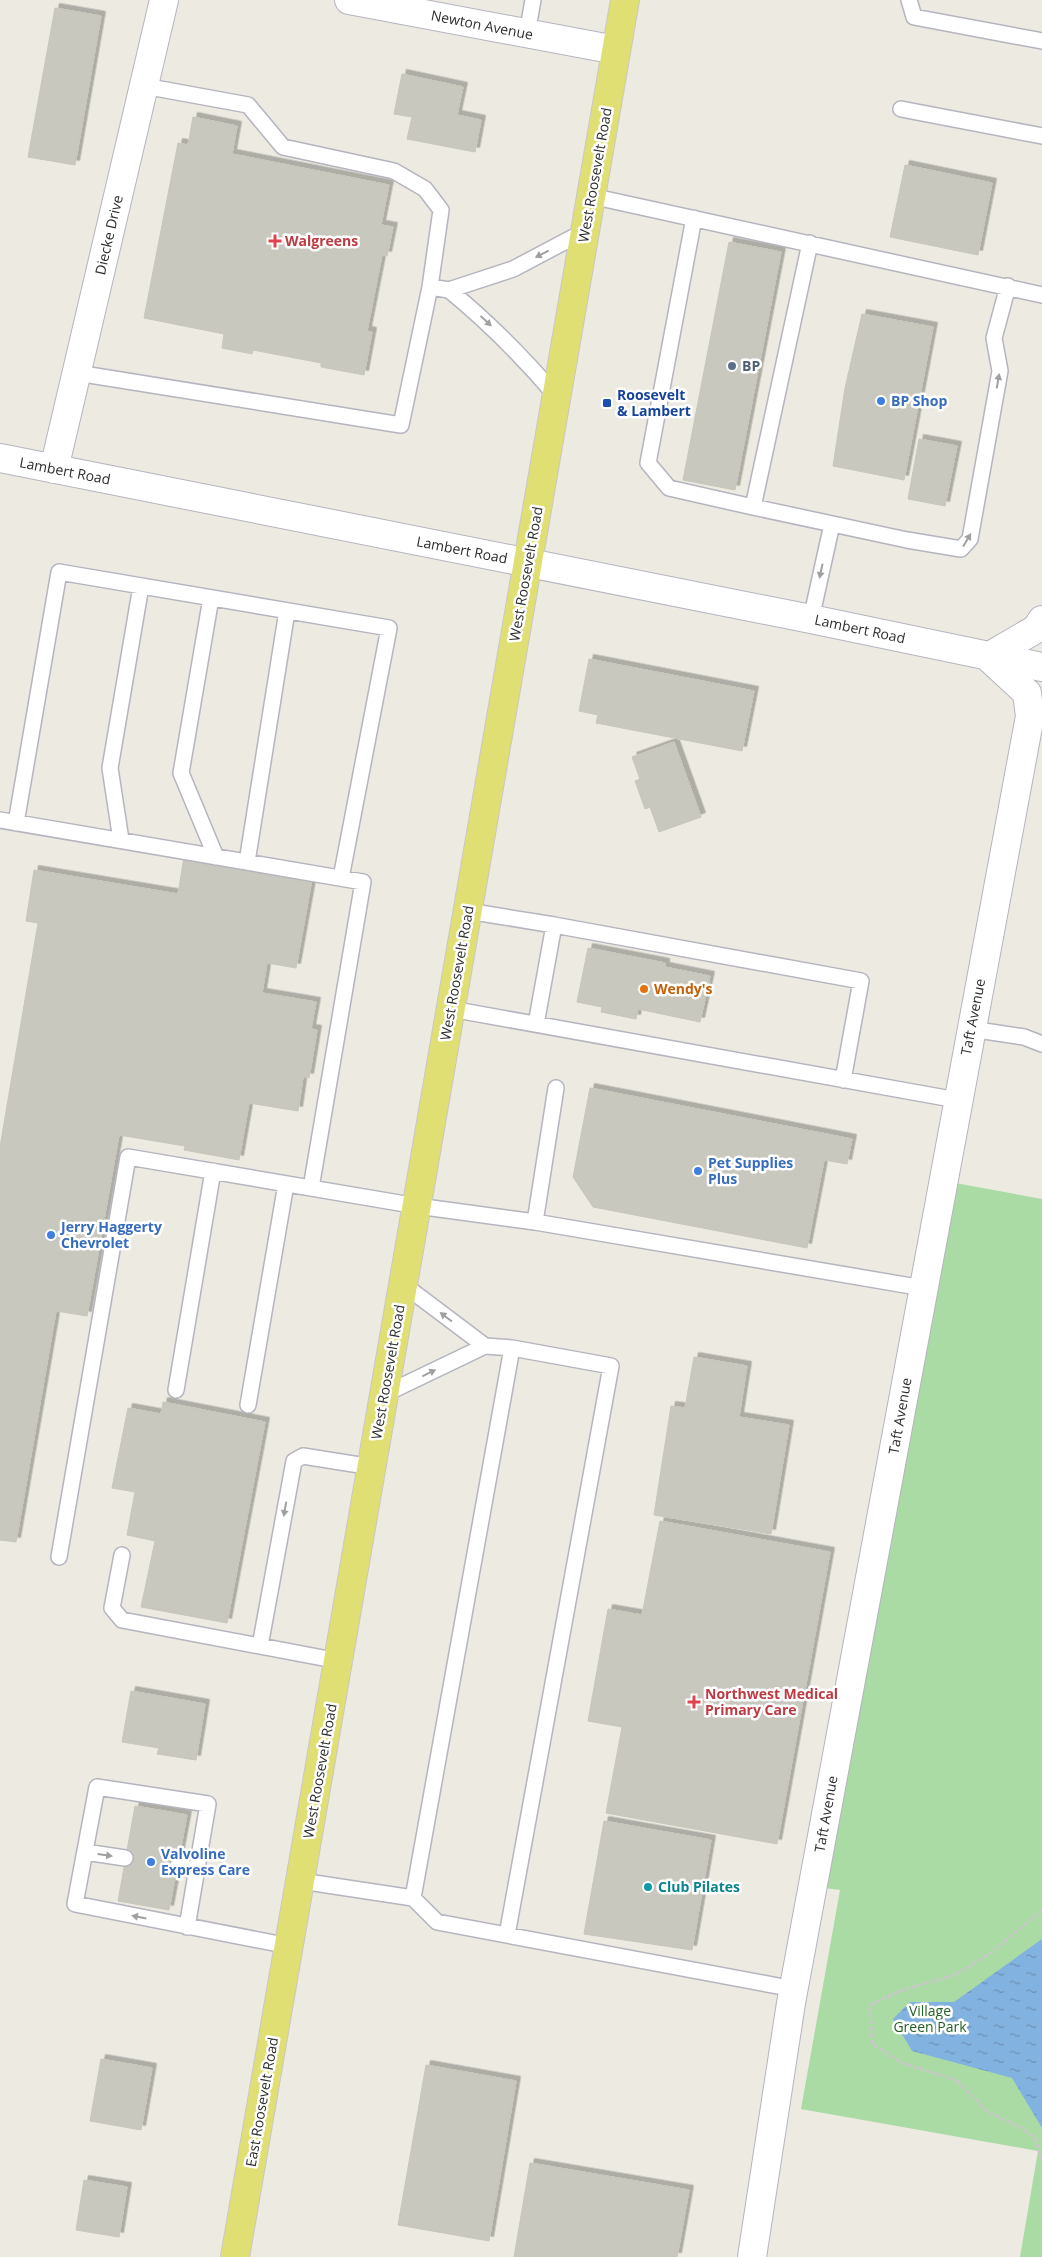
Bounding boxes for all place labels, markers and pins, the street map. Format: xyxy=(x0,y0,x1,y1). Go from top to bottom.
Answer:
place label: Walgreens xyxy=(285,231,358,250)
marker: Walgreens xyxy=(269,235,281,247)
place label: BP xyxy=(742,356,760,375)
marker: BP xyxy=(726,360,738,372)
place label: Roosevelt & Lambert xyxy=(617,385,691,420)
place label: BP Shop xyxy=(891,391,947,410)
marker: BP Shop xyxy=(875,395,887,407)
marker: Roosevelt & Lambert xyxy=(601,397,613,409)
place label: Wendy's xyxy=(654,979,713,998)
marker: Wendy's xyxy=(638,983,650,995)
place label: Pet Supplies Plus xyxy=(708,1153,793,1188)
marker: Pet Supplies Plus xyxy=(692,1165,704,1177)
place label: Jerry Haggerty Chevrolet xyxy=(59,1217,162,1252)
marker: Jerry Haggerty Chevrolet xyxy=(45,1229,57,1241)
place label: Northwest Medical Primary Care xyxy=(705,1684,838,1719)
marker: Northwest Medical Primary Care xyxy=(687,1695,701,1709)
place label: Valvoline Express Care xyxy=(161,1844,250,1879)
marker: Valvoline Express Care xyxy=(145,1856,157,1868)
place label: Club Pilates xyxy=(658,1877,740,1896)
marker: Club Pilates xyxy=(642,1881,654,1893)

